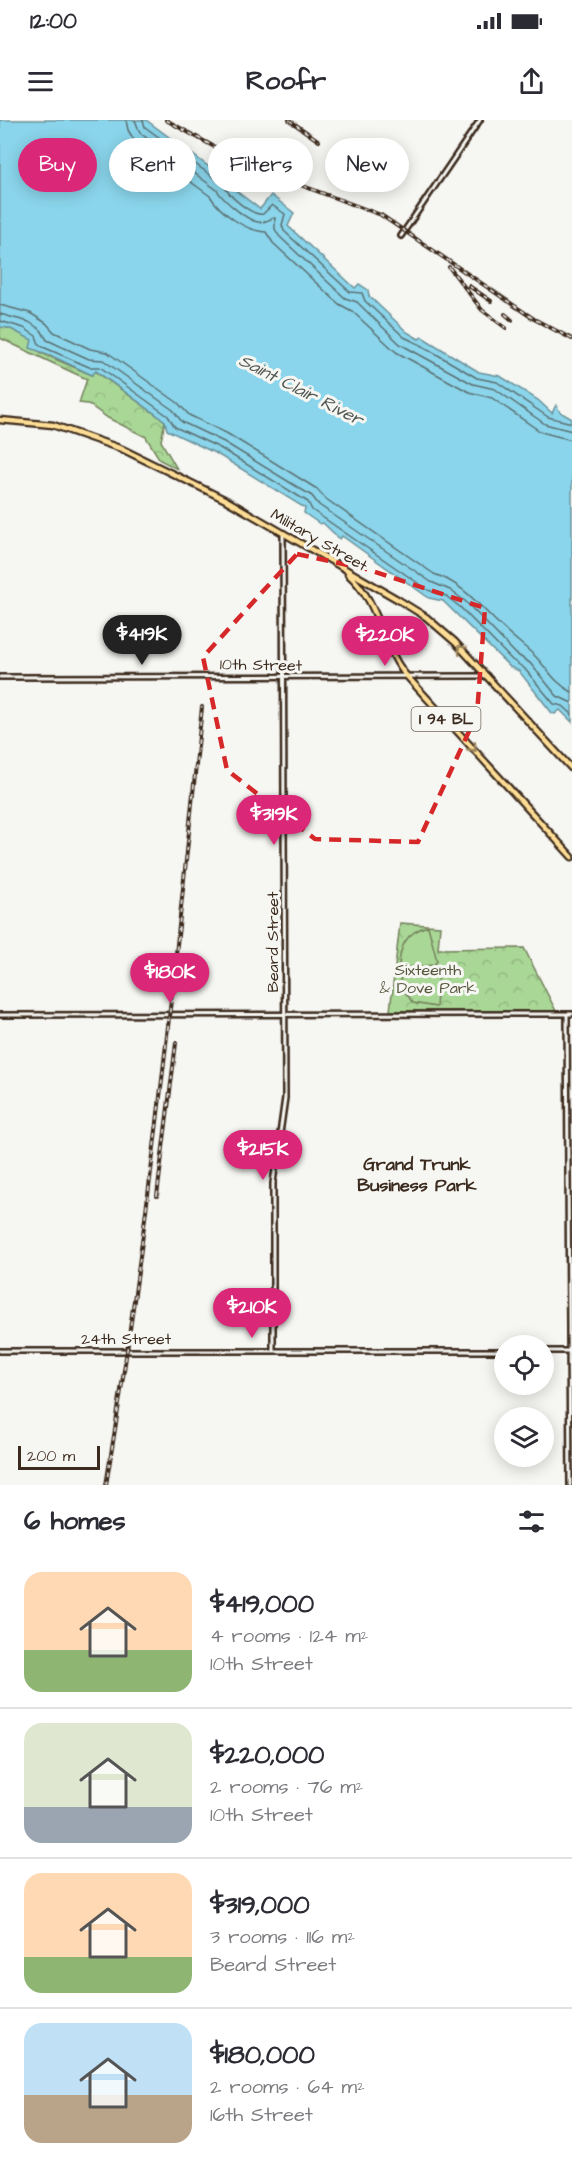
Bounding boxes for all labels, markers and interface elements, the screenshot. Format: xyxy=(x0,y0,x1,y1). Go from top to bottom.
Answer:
text: 12:00 xyxy=(30,6,77,37)
text: Roofr xyxy=(246,62,326,100)
icon: menu xyxy=(24,65,57,98)
icon: share xyxy=(515,65,548,98)
chip: Buy xyxy=(18,138,97,192)
chip: Rent xyxy=(109,138,196,192)
chip: Filters xyxy=(208,138,313,192)
chip: New xyxy=(325,138,409,192)
water label: Saint Clair River xyxy=(235,348,369,433)
street label: Military Street xyxy=(266,503,372,578)
pin: $419K xyxy=(100,615,184,666)
pin: $220K xyxy=(343,616,427,667)
text: $419K xyxy=(117,620,167,648)
text: $220K xyxy=(356,621,414,649)
one-way arrow xyxy=(457,645,468,655)
street label: 10th Street xyxy=(220,653,303,677)
road number: I 94 BL xyxy=(412,707,480,731)
one-way arrow xyxy=(466,742,477,752)
pin: $319K xyxy=(232,795,316,846)
text: $319K xyxy=(250,800,298,828)
street label: Beard Street xyxy=(262,891,284,992)
pin: $180K xyxy=(128,953,212,1004)
text: $180K xyxy=(144,958,196,986)
park label: Sixteenth & Dove Park xyxy=(380,959,477,999)
pin: $215K xyxy=(221,1130,305,1181)
text: $215K xyxy=(237,1135,289,1163)
district label: Grand Trunk Business Park xyxy=(357,1152,478,1198)
pin: $210K xyxy=(210,1288,294,1339)
text: $210K xyxy=(227,1293,277,1321)
street label: 24th Street xyxy=(81,1328,172,1350)
map controls xyxy=(494,1335,554,1467)
button: locate xyxy=(494,1335,554,1395)
button: layers xyxy=(494,1407,554,1467)
scale bar xyxy=(18,1443,100,1470)
text: 200 m xyxy=(27,1445,75,1467)
text: 6 homes xyxy=(24,1503,126,1539)
icon: filters xyxy=(515,1505,548,1538)
text: $419,000 xyxy=(210,1586,314,1622)
icon: home xyxy=(72,1596,144,1668)
text: 4 rooms · 124 m² xyxy=(210,1622,368,1650)
text: 10th Street xyxy=(210,1650,313,1678)
text: $220,000 xyxy=(210,1737,324,1773)
icon: home xyxy=(72,1747,144,1819)
text: 2 rooms · 76 m² xyxy=(210,1773,363,1801)
text: 10th Street xyxy=(210,1801,313,1829)
text: $319,000 xyxy=(210,1887,310,1923)
icon: home xyxy=(72,1897,144,1969)
text: 3 rooms · 116 m² xyxy=(210,1923,355,1951)
text: Beard Street xyxy=(210,1951,336,1979)
text: $180,000 xyxy=(210,2037,315,2073)
icon: home xyxy=(72,2047,144,2119)
text: 2 rooms · 64 m² xyxy=(210,2073,365,2101)
text: 16th Street xyxy=(210,2101,313,2129)

